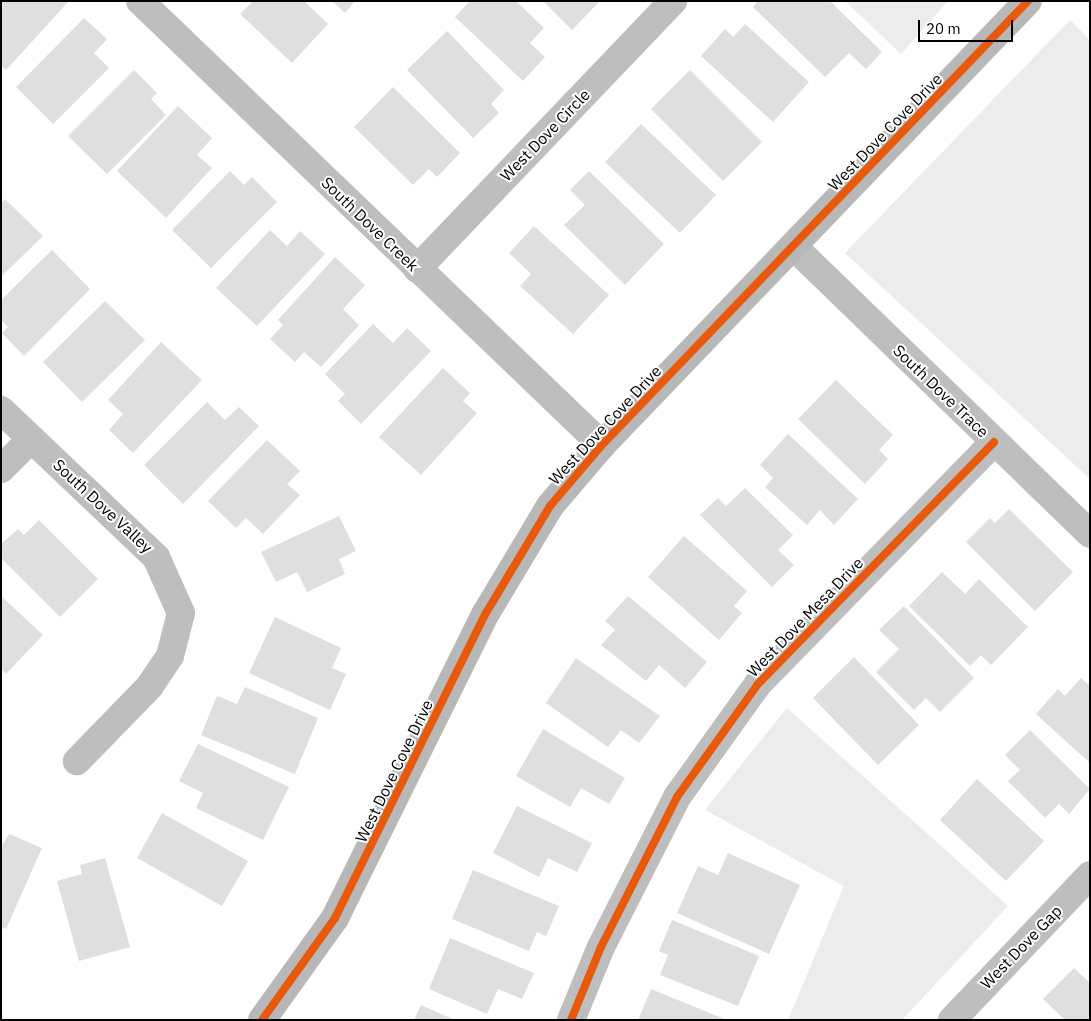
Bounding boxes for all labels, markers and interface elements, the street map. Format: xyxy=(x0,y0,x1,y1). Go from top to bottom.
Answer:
scale bar xyxy=(921,10,1016,42)
text: 20 m xyxy=(926,19,961,38)
street label: West Dove Cove Drive xyxy=(824,69,946,195)
street label: West Dove Circle xyxy=(496,85,594,185)
street label: South Dove Creek xyxy=(318,173,422,275)
street label: South Dove Trace xyxy=(889,341,993,441)
street label: West Dove Cove Drive xyxy=(545,361,665,489)
street label: South Dove Valley xyxy=(49,455,157,557)
street label: West Dove Mesa Drive xyxy=(743,553,867,681)
street label: West Dove Cove Drive xyxy=(351,697,437,845)
street label: West Dove Gap xyxy=(976,901,1066,993)

